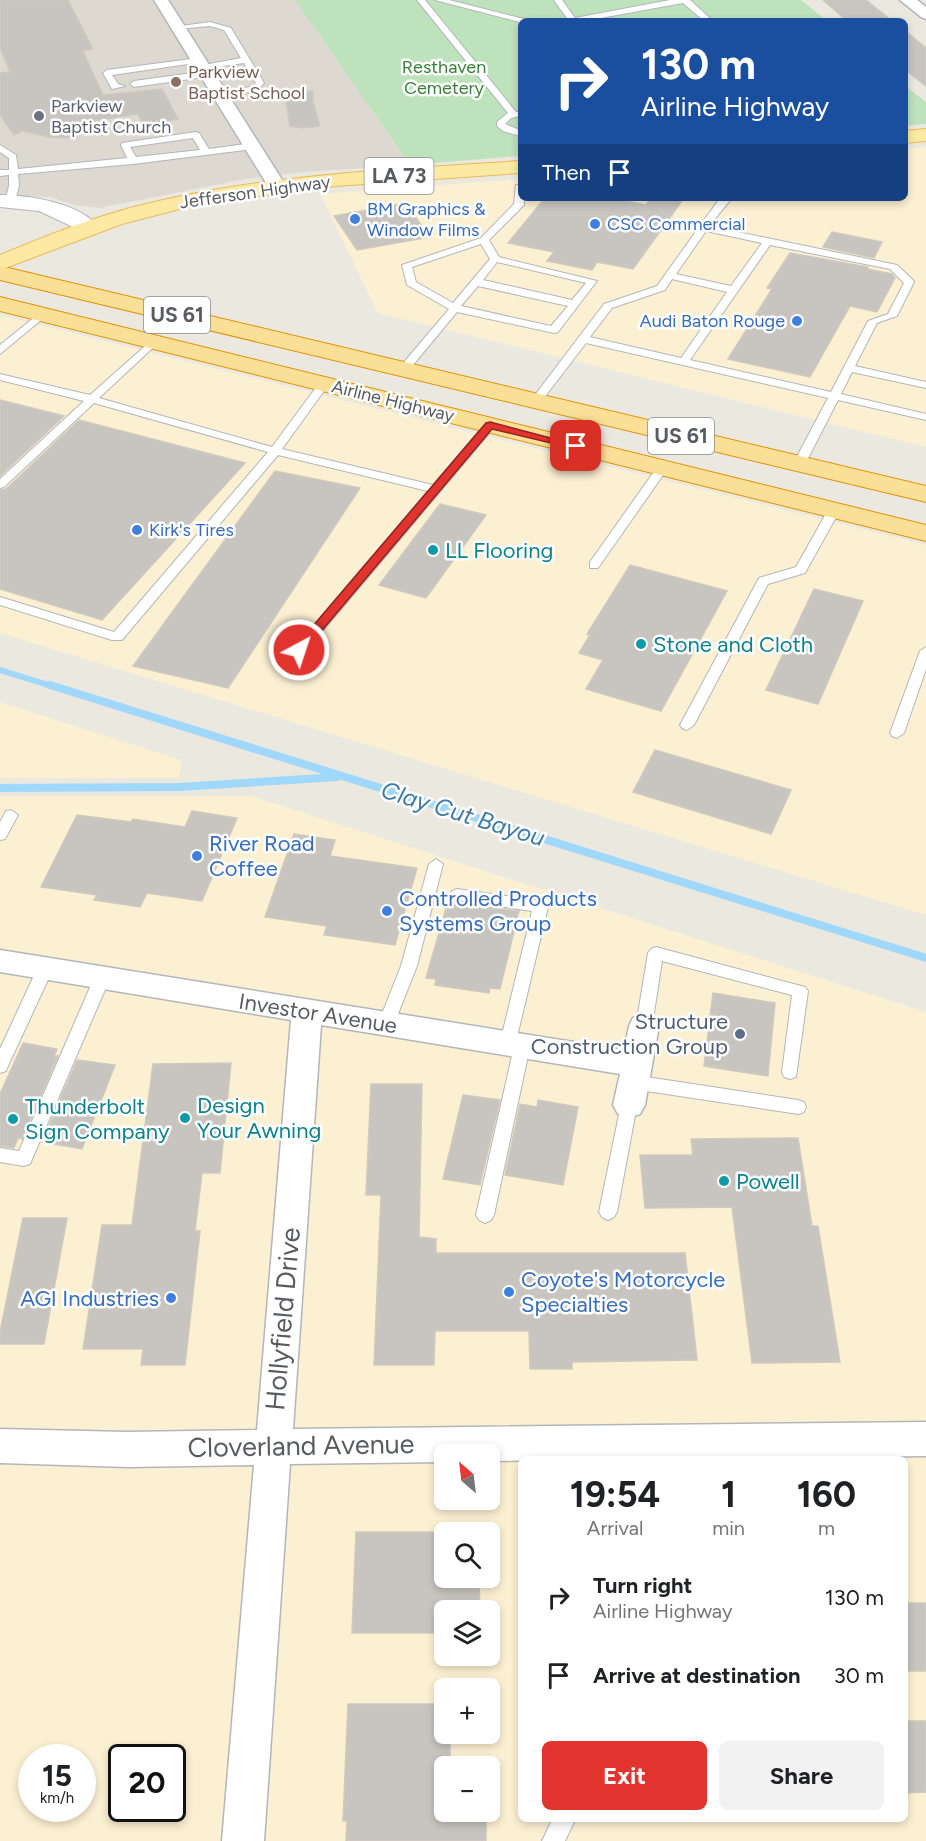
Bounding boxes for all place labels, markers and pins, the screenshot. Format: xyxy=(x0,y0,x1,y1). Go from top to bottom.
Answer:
place label: Parkview Baptist School xyxy=(188,61,305,104)
marker: Parkview Baptist School xyxy=(169,75,183,89)
place label: Parkview Baptist Church xyxy=(51,95,171,138)
marker: Parkview Baptist Church xyxy=(32,109,46,123)
place label: BM Graphics & Window Films xyxy=(367,198,486,241)
marker: BM Graphics & Window Films xyxy=(348,212,362,226)
place label: CSC Commercial xyxy=(607,213,745,235)
marker: CSC Commercial xyxy=(588,217,602,231)
place label: Audi Baton Rouge xyxy=(640,310,785,332)
marker: Audi Baton Rouge xyxy=(790,314,804,328)
pin xyxy=(550,420,601,471)
place label: Kirk's Tires xyxy=(149,519,234,541)
marker: Kirk's Tires xyxy=(130,523,144,537)
place label: LL Flooring xyxy=(445,537,553,564)
marker: LL Flooring xyxy=(426,543,440,557)
place label: Stone and Cloth xyxy=(653,631,813,658)
marker: Stone and Cloth xyxy=(634,637,648,651)
place label: River Road Coffee xyxy=(209,830,315,882)
marker: River Road Coffee xyxy=(190,849,204,863)
place label: Controlled Products Systems Group xyxy=(399,885,597,937)
marker: Controlled Products Systems Group xyxy=(380,904,394,918)
place label: Structure Construction Group xyxy=(531,1008,728,1060)
marker: Structure Construction Group xyxy=(733,1027,747,1041)
place label: Design Your Awning xyxy=(197,1092,321,1144)
place label: Thunderbolt Sign Company xyxy=(25,1093,170,1145)
marker: Design Your Awning xyxy=(178,1111,192,1125)
marker: Thunderbolt Sign Company xyxy=(6,1112,20,1126)
place label: Powell xyxy=(736,1168,800,1195)
marker: Powell xyxy=(717,1174,731,1188)
place label: Coyote's Motorcycle Specialties xyxy=(521,1266,725,1318)
place label: AGI Industries xyxy=(20,1285,159,1312)
marker: Coyote's Motorcycle Specialties xyxy=(502,1285,516,1299)
marker: AGI Industries xyxy=(164,1291,178,1305)

